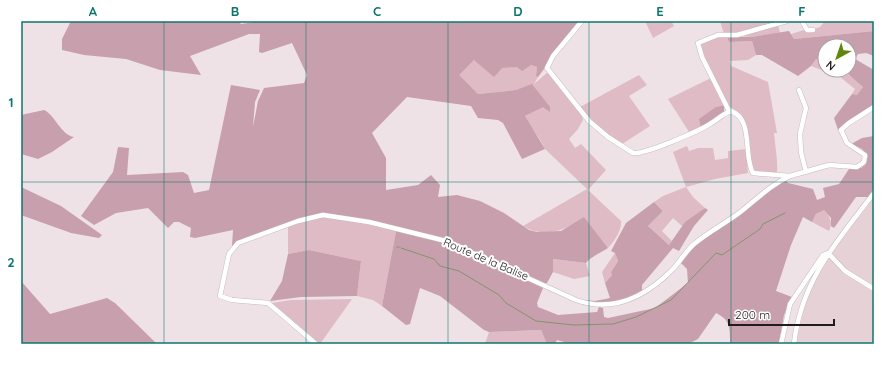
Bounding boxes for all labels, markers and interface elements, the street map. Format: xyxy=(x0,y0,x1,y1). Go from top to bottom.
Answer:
text: A xyxy=(89,3,98,19)
text: B xyxy=(231,3,239,19)
text: C xyxy=(373,3,381,19)
text: D xyxy=(513,3,523,19)
text: E xyxy=(656,3,664,19)
text: F xyxy=(798,3,806,19)
north arrow xyxy=(817,38,857,78)
text: N xyxy=(823,58,838,74)
text: 1 xyxy=(8,94,14,110)
street label: Route de la Balise xyxy=(441,235,531,283)
text: 2 xyxy=(7,254,15,270)
scale bar xyxy=(729,301,834,327)
text: 200 m xyxy=(735,307,770,322)

